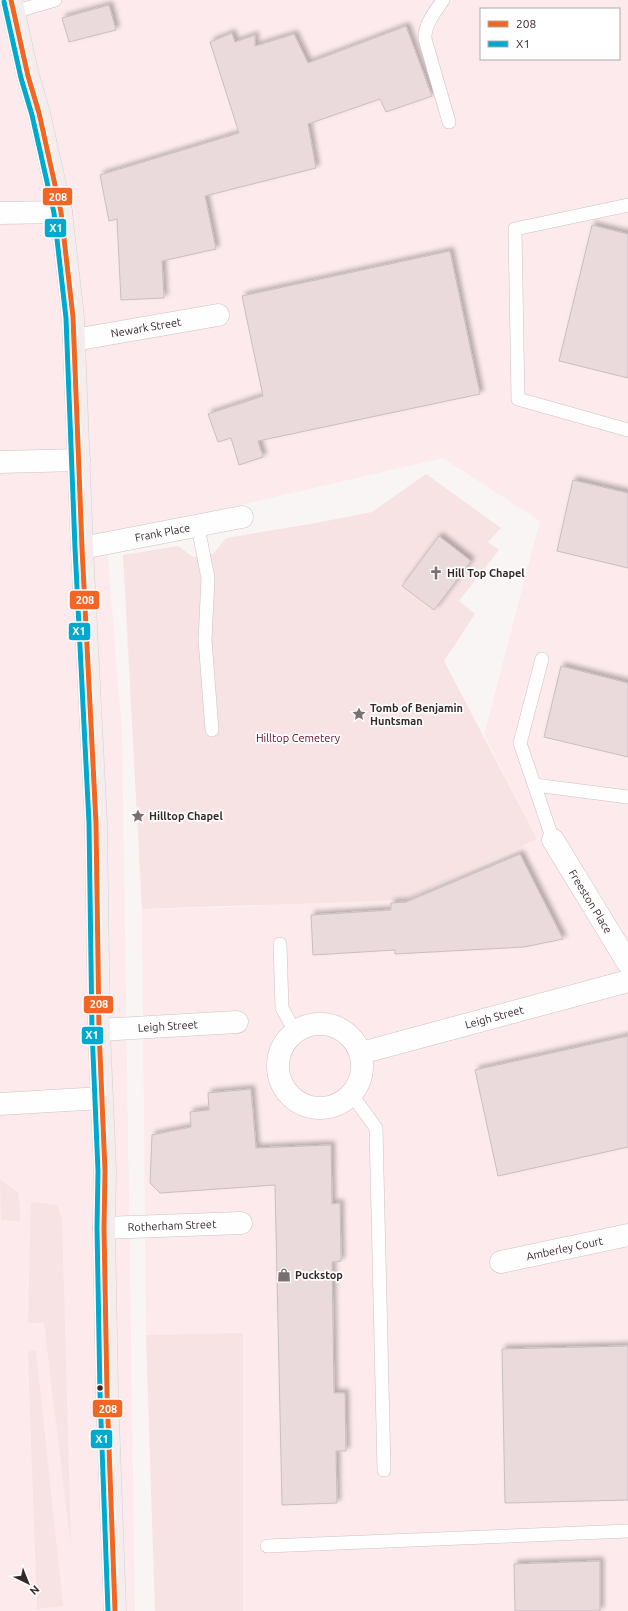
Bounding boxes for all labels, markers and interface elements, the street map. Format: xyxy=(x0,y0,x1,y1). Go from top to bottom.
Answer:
legend xyxy=(480,8,620,60)
text: 208 xyxy=(516,17,537,30)
text: X1 xyxy=(516,37,530,50)
line badge: 208 xyxy=(42,187,73,206)
text: 208 xyxy=(49,191,67,203)
line badge: X1 xyxy=(44,218,67,238)
text: X1 xyxy=(49,222,63,234)
street label: Newark Street xyxy=(110,315,183,340)
street label: Frank Place xyxy=(134,521,191,544)
church icon: Hill Top Chapel xyxy=(428,565,444,581)
place label: Hill Top Chapel xyxy=(447,567,525,579)
line badge: 208 xyxy=(69,590,100,610)
text: 208 xyxy=(76,594,94,606)
line badge: X1 xyxy=(68,622,91,641)
text: X1 xyxy=(72,625,86,637)
place label: Tomb of Benjamin Huntsman xyxy=(370,702,463,727)
place icon: Tomb of Benjamin Huntsman xyxy=(351,706,367,722)
park label: Hilltop Cemetery xyxy=(256,732,341,744)
place icon: Hilltop Chapel xyxy=(130,808,146,824)
place label: Hilltop Chapel xyxy=(149,810,223,822)
street label: Freeston Place xyxy=(566,867,615,936)
line badge: 208 xyxy=(83,995,114,1014)
text: 208 xyxy=(90,998,108,1010)
street label: Leigh Street xyxy=(464,1003,526,1031)
street label: Leigh Street xyxy=(137,1018,199,1034)
line badge: X1 xyxy=(81,1026,104,1045)
text: X1 xyxy=(85,1029,99,1041)
street label: Rotherham Street xyxy=(127,1218,217,1233)
street label: Amberley Court xyxy=(525,1234,605,1262)
shop icon: Puckstop xyxy=(276,1267,292,1283)
place label: Puckstop xyxy=(295,1269,343,1281)
unlabelled marker xyxy=(95,1383,105,1393)
line badge: 208 xyxy=(92,1399,123,1418)
text: 208 xyxy=(99,1403,117,1415)
line badge: X1 xyxy=(90,1429,113,1449)
text: X1 xyxy=(95,1433,109,1445)
north arrow xyxy=(8,1563,48,1603)
text: N xyxy=(28,1583,42,1598)

